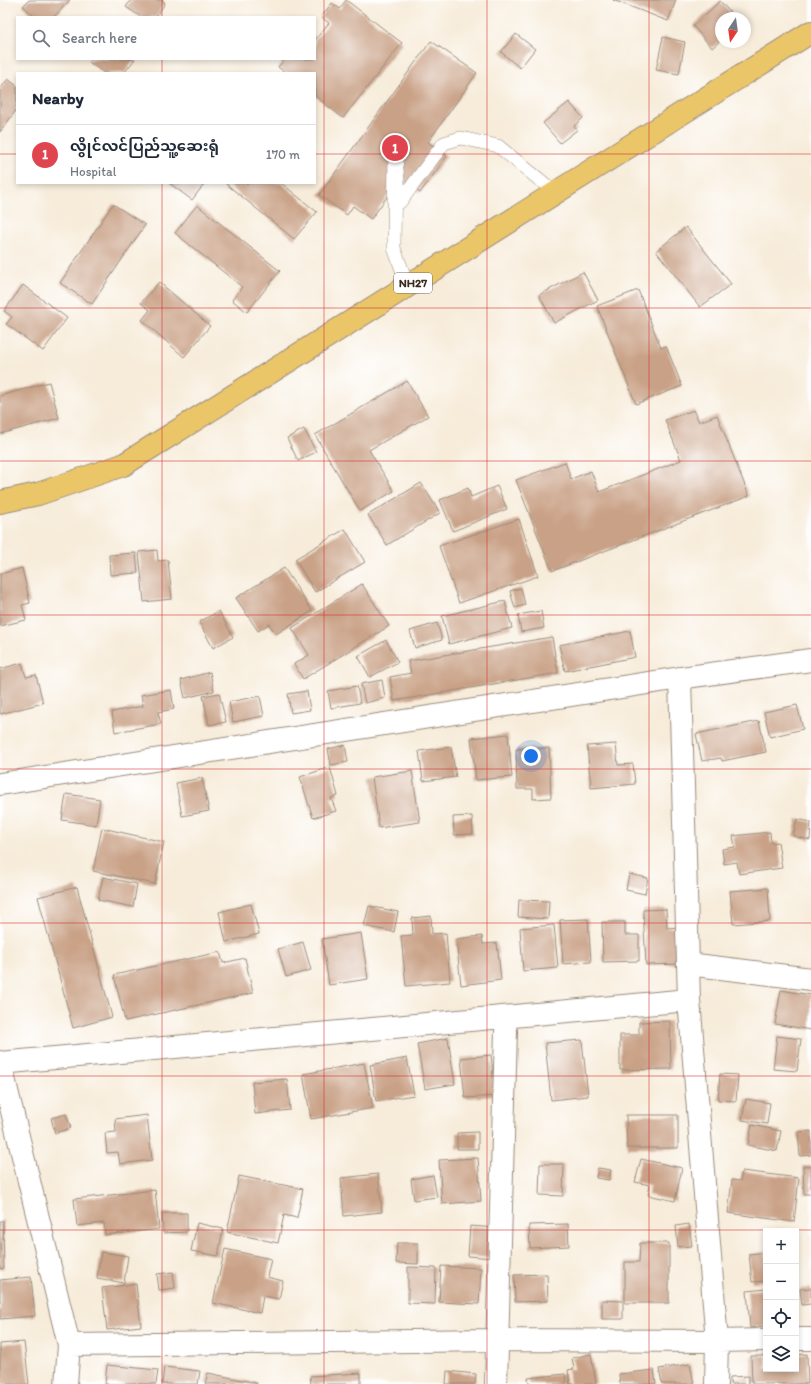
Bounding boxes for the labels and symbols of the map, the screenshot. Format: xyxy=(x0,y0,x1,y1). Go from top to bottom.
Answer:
north arrow xyxy=(715,12,751,48)
pin: 1 xyxy=(382,133,408,163)
road number: NH27 xyxy=(394,273,432,293)
your location xyxy=(521,746,541,766)

